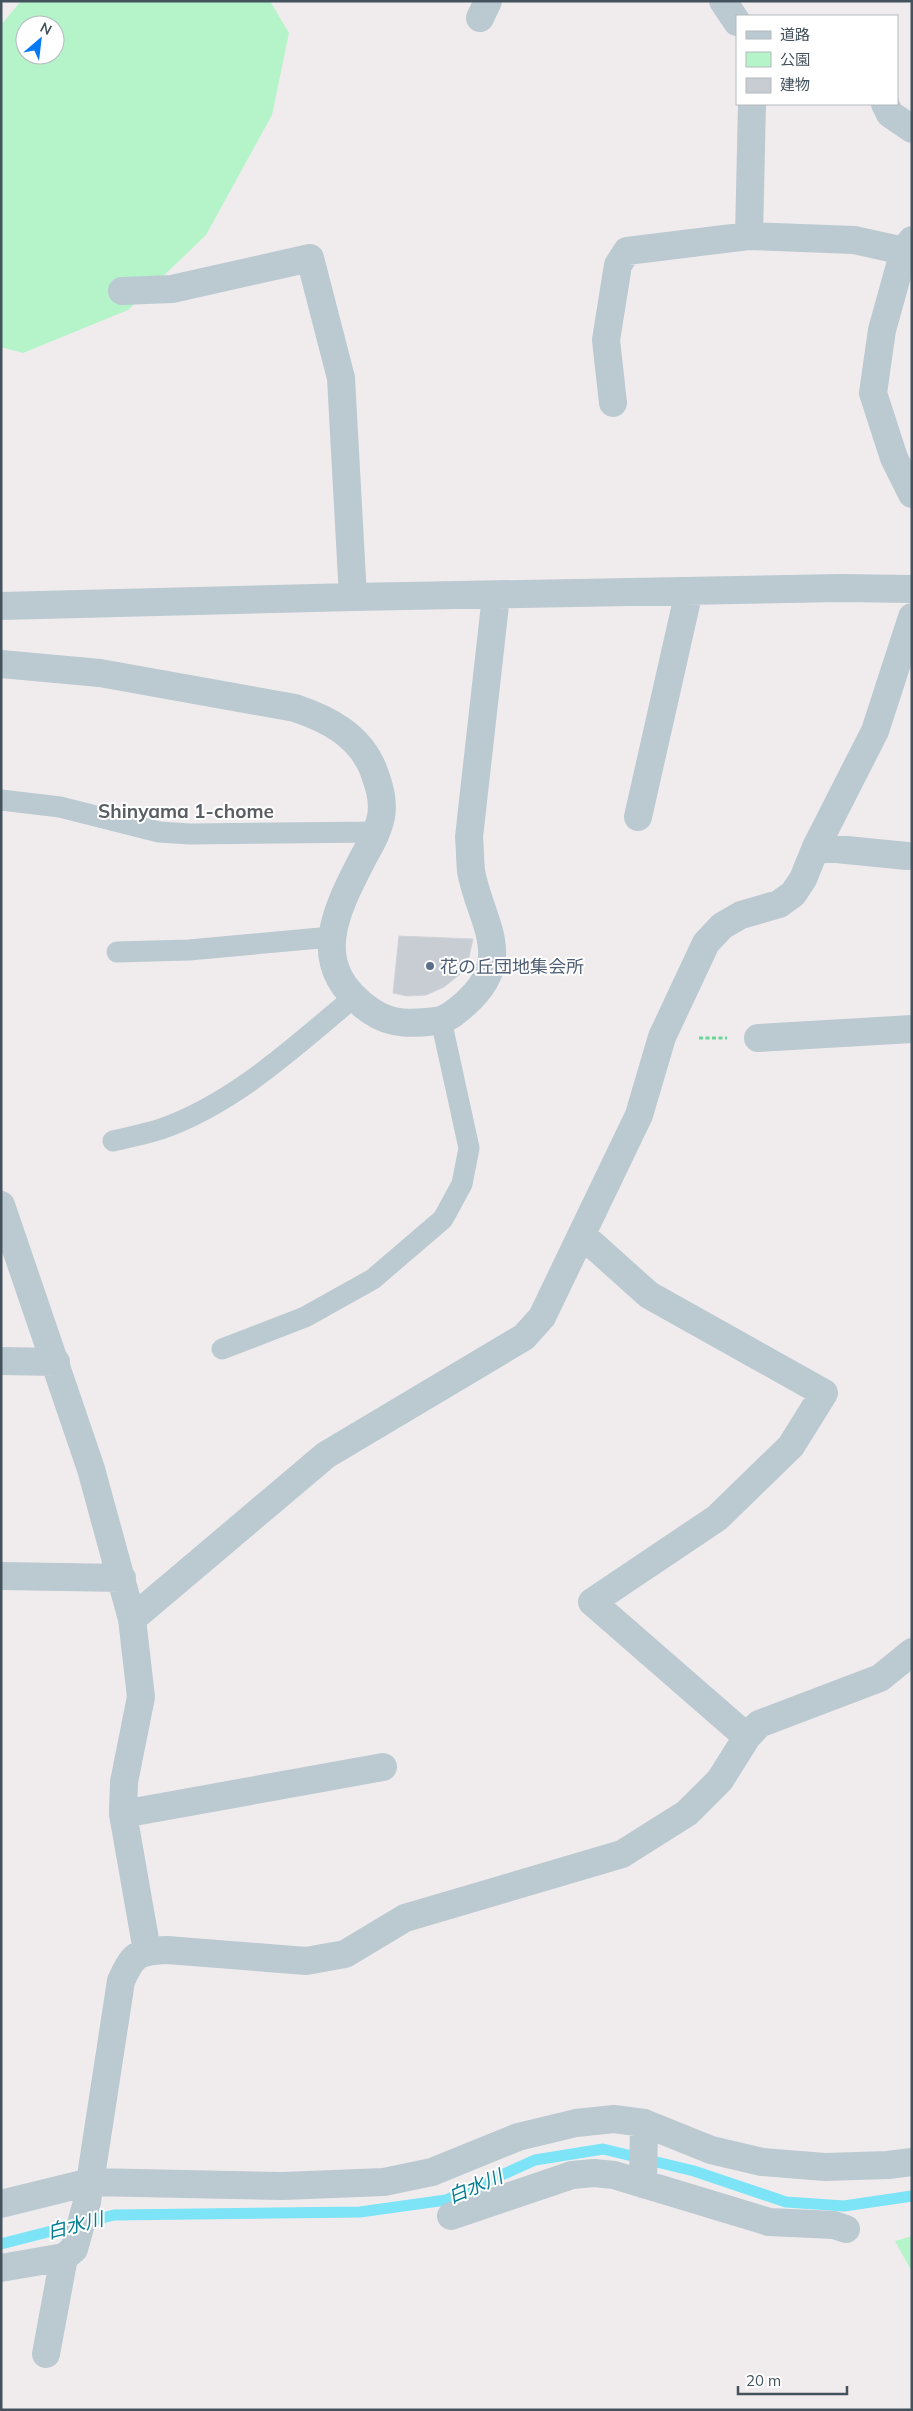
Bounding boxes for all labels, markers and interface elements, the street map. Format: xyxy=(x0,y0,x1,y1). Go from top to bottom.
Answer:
north arrow xyxy=(15,15,65,65)
legend xyxy=(736,15,898,105)
text: N xyxy=(37,18,55,39)
text: 道路 xyxy=(780,25,810,44)
text: 公園 xyxy=(780,50,810,69)
text: 建物 xyxy=(780,75,810,94)
district label: Shinyama 1-chome xyxy=(98,799,274,823)
place label: 花の丘団地集会所 xyxy=(440,955,584,978)
marker: 花の丘団地集会所 xyxy=(424,960,436,972)
water label: 白水川 xyxy=(444,2163,508,2208)
water label: 白水川 xyxy=(44,2206,107,2244)
scale bar xyxy=(738,2364,847,2396)
text: 20 m xyxy=(746,2371,781,2390)

